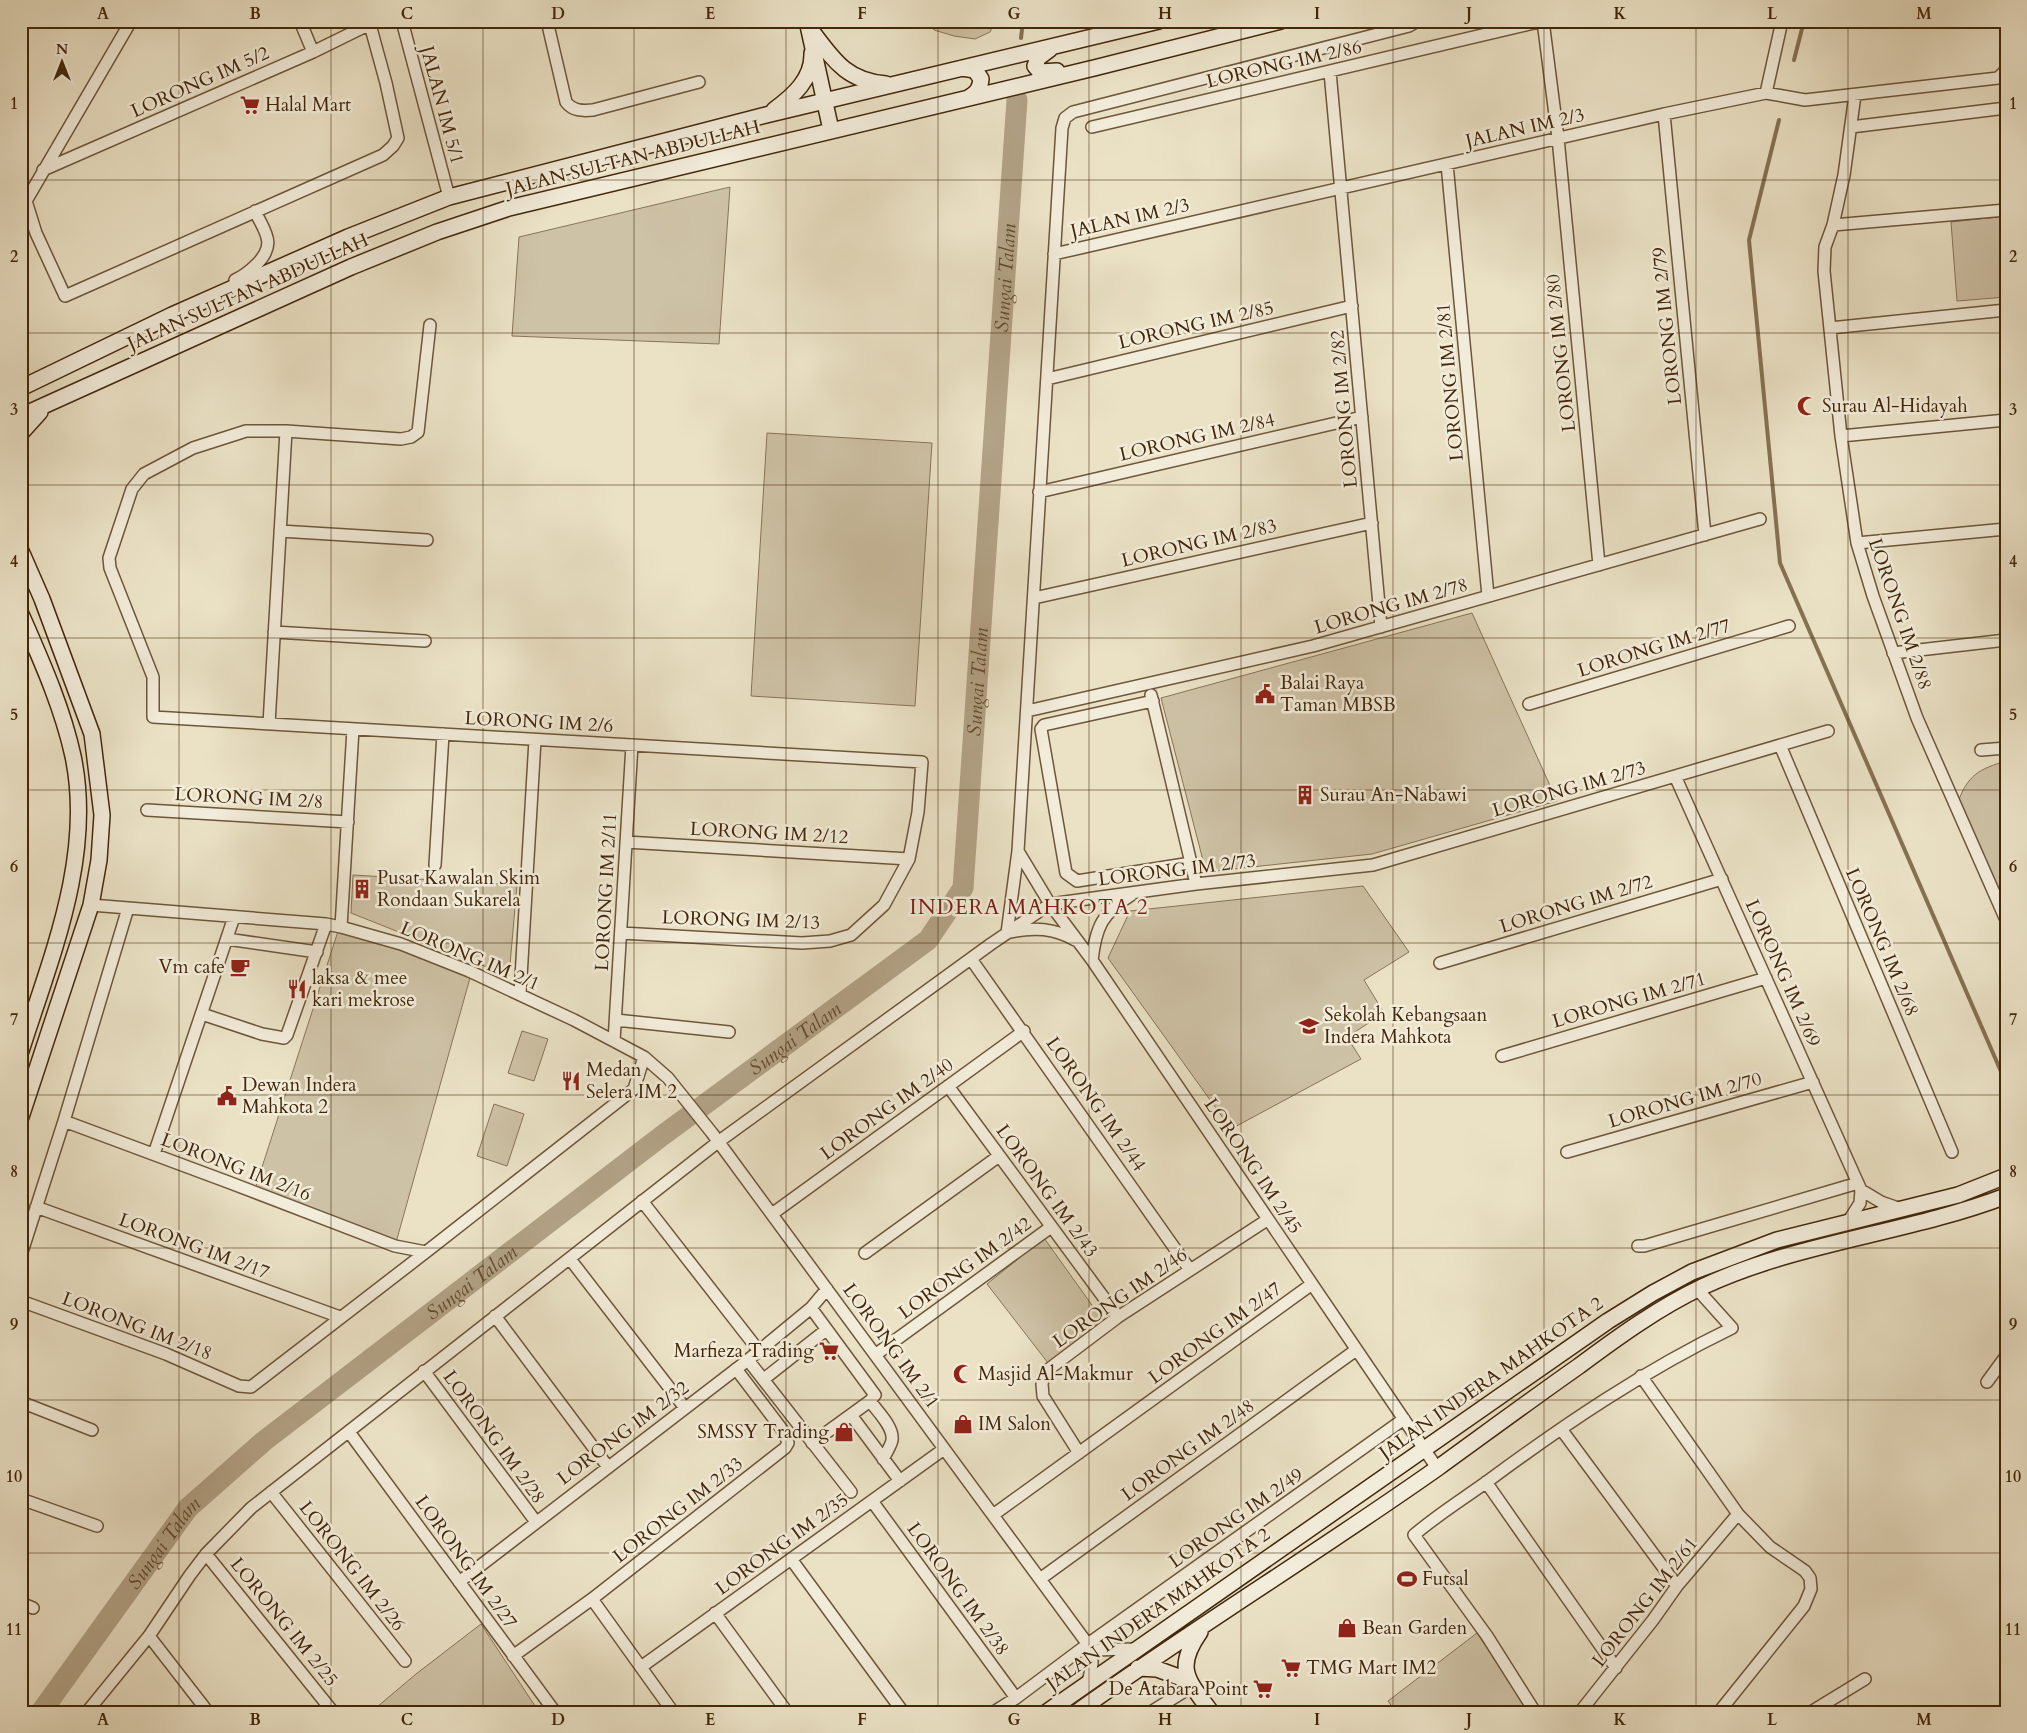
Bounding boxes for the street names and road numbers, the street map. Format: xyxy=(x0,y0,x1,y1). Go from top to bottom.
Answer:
street label: LORONG IM 2/86 xyxy=(1204,33,1364,95)
street label: LORONG IM 5/2 xyxy=(127,40,274,124)
street label: JALAN IM 5/1 xyxy=(413,40,470,167)
street label: JALAN IM 2/3 xyxy=(1460,102,1587,155)
street label: JALAN SULTAN ABDULLAH xyxy=(500,114,763,203)
street label: JALAN IM 2/3 xyxy=(1065,192,1192,245)
street label: JALAN SULTAN ABDULLAH xyxy=(121,227,373,358)
street label: LORONG IM 2/79 xyxy=(1646,245,1688,406)
street label: LORONG IM 2/80 xyxy=(1540,272,1582,433)
street label: LORONG IM 2/85 xyxy=(1116,294,1276,356)
street label: LORONG IM 2/81 xyxy=(1430,302,1470,462)
street label: LORONG IM 2/82 xyxy=(1324,329,1364,489)
street label: LORONG IM 2/84 xyxy=(1117,406,1277,468)
street label: LORONG IM 2/83 xyxy=(1119,512,1279,574)
street label: LORONG IM 2/88 xyxy=(1862,535,1938,693)
street label: LORONG IM 2/78 xyxy=(1311,572,1471,640)
street label: LORONG IM 2/77 xyxy=(1574,612,1734,684)
street label: LORONG IM 2/6 xyxy=(464,705,614,739)
street label: LORONG IM 2/73 xyxy=(1489,755,1649,823)
street label: LORONG IM 2/8 xyxy=(174,781,324,815)
street label: LORONG IM 2/11 xyxy=(589,812,623,972)
street label: LORONG IM 2/12 xyxy=(689,816,849,850)
street label: LORONG IM 2/73 xyxy=(1097,847,1257,893)
street label: LORONG IM 2/68 xyxy=(1839,864,1925,1020)
street label: LORONG IM 2/72 xyxy=(1496,868,1656,940)
street label: LORONG IM 2/69 xyxy=(1739,895,1827,1051)
street label: LORONG IM 2/13 xyxy=(661,904,821,936)
street label: LORONG IM 2/1 xyxy=(396,915,544,997)
street label: LORONG IM 2/71 xyxy=(1549,966,1709,1034)
street label: LORONG IM 2/44 xyxy=(1040,1032,1152,1177)
street label: LORONG IM 2/40 xyxy=(815,1052,959,1166)
street label: LORONG IM 2/70 xyxy=(1605,1066,1765,1134)
street label: LORONG IM 2/45 xyxy=(1198,1093,1308,1239)
street label: LORONG IM 2/43 xyxy=(990,1119,1104,1263)
street label: LORONG IM 2/16 xyxy=(157,1126,315,1208)
street label: LORONG IM 2/17 xyxy=(115,1207,273,1285)
street label: LORONG IM 2/42 xyxy=(893,1211,1037,1325)
street label: LORONG IM 2/46 xyxy=(1048,1242,1192,1354)
street label: LORONG IM 2/47 xyxy=(1143,1276,1287,1390)
street label: LORONG IM 2/1 xyxy=(837,1278,945,1414)
street label: LORONG IM 2/18 xyxy=(58,1285,216,1367)
street label: JALAN INDERA MAHKOTA 2 xyxy=(1371,1290,1608,1467)
street label: LORONG IM 2/28 xyxy=(437,1365,551,1509)
street label: LORONG IM 2/32 xyxy=(552,1375,694,1491)
street label: LORONG IM 2/48 xyxy=(1116,1393,1260,1507)
street label: LORONG IM 2/33 xyxy=(607,1451,749,1569)
street label: LORONG IM 2/49 xyxy=(1164,1462,1309,1574)
street label: LORONG IM 2/35 xyxy=(710,1487,854,1601)
street label: LORONG IM 2/27 xyxy=(409,1490,523,1634)
street label: LORONG IM 2/26 xyxy=(293,1495,411,1637)
street label: LORONG IM 2/38 xyxy=(901,1517,1015,1661)
street label: JALAN INDERA MAHKOTA 2 xyxy=(1038,1521,1275,1698)
street label: LORONG IM 2/61 xyxy=(1586,1531,1704,1673)
street label: LORONG IM 2/25 xyxy=(224,1552,344,1692)

